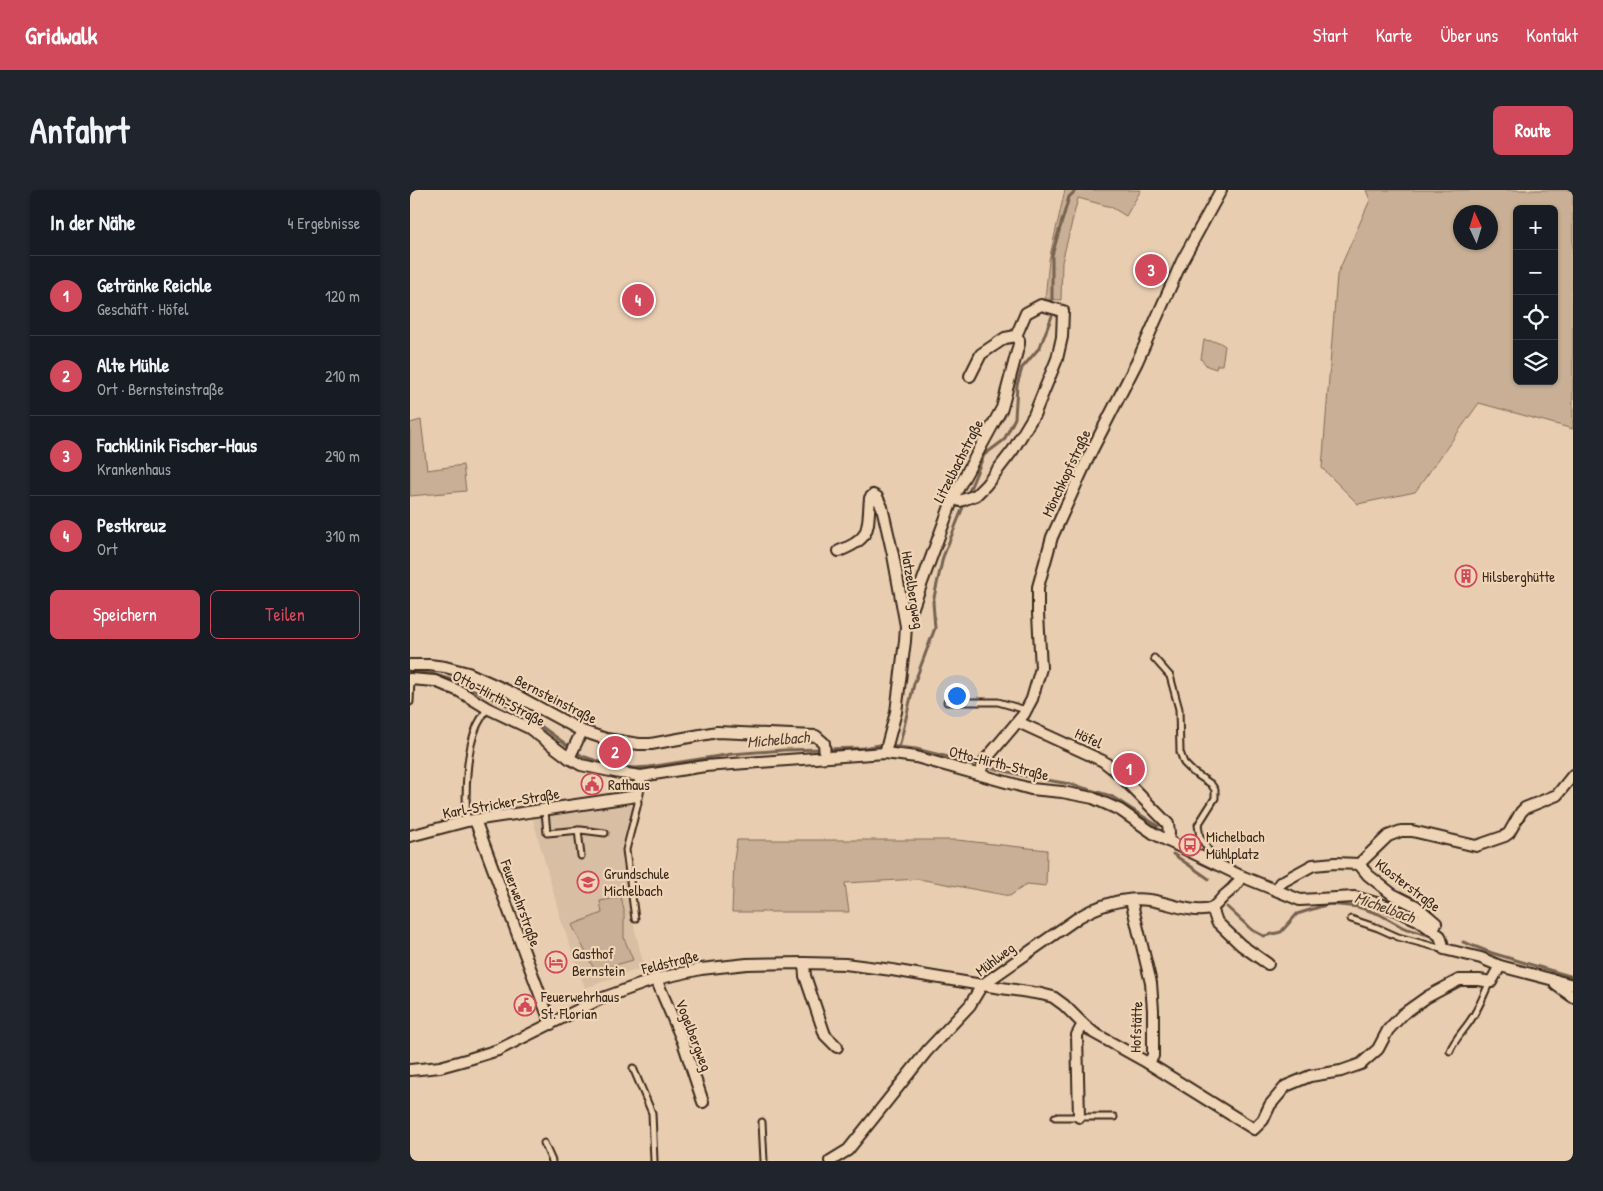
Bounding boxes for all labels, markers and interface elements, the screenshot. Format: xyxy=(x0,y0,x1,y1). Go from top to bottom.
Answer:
text: Gridwalk xyxy=(25,19,97,51)
text: Start xyxy=(1313,23,1348,48)
text: Karte xyxy=(1376,23,1412,48)
text: Über uns xyxy=(1440,23,1498,48)
text: Kontakt xyxy=(1526,23,1578,48)
button: Route xyxy=(1493,106,1573,155)
text: Anfahrt xyxy=(30,107,129,154)
north arrow xyxy=(1453,205,1498,250)
map controls xyxy=(1513,205,1558,385)
button: + xyxy=(1513,205,1558,250)
text: In der Nähe xyxy=(50,208,135,237)
text: 4 Ergebnisse xyxy=(288,212,360,234)
button: − xyxy=(1513,250,1558,295)
pin: 3 xyxy=(1135,251,1167,289)
text: Getränke Reichle xyxy=(97,272,212,298)
pin: 4 xyxy=(622,281,654,319)
text: 1 xyxy=(63,285,69,307)
text: 120 m xyxy=(325,285,360,307)
button: locate xyxy=(1513,295,1558,340)
text: Geschäft · Höfel xyxy=(97,298,189,320)
button: layers xyxy=(1513,340,1558,385)
text: Alte Mühle xyxy=(97,352,169,378)
text: 2 xyxy=(62,365,70,387)
text: 210 m xyxy=(325,365,360,387)
text: Ort · Bernsteinstraße xyxy=(97,378,224,400)
street label: Litzelbachstraße xyxy=(928,416,988,506)
street label: Mönchkopfstraße xyxy=(1037,426,1095,520)
text: Fachklinik Fischer-Haus xyxy=(97,432,257,458)
text: 3 xyxy=(62,445,70,467)
text: 290 m xyxy=(325,445,360,467)
text: Krankenhaus xyxy=(97,458,171,480)
text: Pestkreuz xyxy=(97,512,166,538)
text: 4 xyxy=(63,525,69,547)
text: 310 m xyxy=(325,525,360,547)
text: Ort xyxy=(97,538,118,560)
street label: Hatzelbergweg xyxy=(896,550,930,631)
building icon: Hilsberghütte xyxy=(1454,564,1478,588)
place label: Hilsberghütte xyxy=(1482,566,1555,587)
button: Speichern xyxy=(50,590,200,639)
button: Teilen xyxy=(210,590,360,639)
street label: Otto-Hirth-Straße xyxy=(449,665,549,731)
street label: Bernsteinstraße xyxy=(511,669,601,729)
your location xyxy=(944,683,970,709)
street label: Höfel xyxy=(1072,722,1106,754)
water label: Michelbach xyxy=(746,725,811,753)
pin: 2 xyxy=(599,733,631,771)
street label: Otto-Hirth-Straße xyxy=(947,740,1051,786)
pin: 1 xyxy=(1113,750,1145,788)
public building icon: Rathaus xyxy=(580,772,604,796)
place label: Rathaus xyxy=(608,774,650,795)
street label: Karl-Stricker-Straße xyxy=(441,782,561,824)
place label: Michelbach Mühlplatz xyxy=(1206,826,1265,864)
bus stop icon: Michelbach Mühlplatz xyxy=(1178,833,1202,857)
street label: Klosterstraße xyxy=(1371,853,1445,917)
street label: Feuerwehrstraße xyxy=(495,856,546,949)
place label: Grundschule Michelbach xyxy=(604,863,669,901)
school or university icon: Grundschule Michelbach xyxy=(576,870,600,894)
water label: Michelbach xyxy=(1352,886,1419,928)
street label: Mühlweg xyxy=(971,937,1019,981)
place label: Gasthof Bernstein xyxy=(572,943,625,981)
street label: Feldstraße xyxy=(638,945,701,979)
hotel icon: Gasthof Bernstein xyxy=(544,950,568,974)
place label: Feuerwehrhaus St. Florian xyxy=(540,986,620,1024)
public building icon: Feuerwehrhaus St. Florian xyxy=(513,993,537,1017)
street label: Vogelbergweg xyxy=(671,996,717,1074)
street label: Hofstätte xyxy=(1125,1001,1147,1053)

